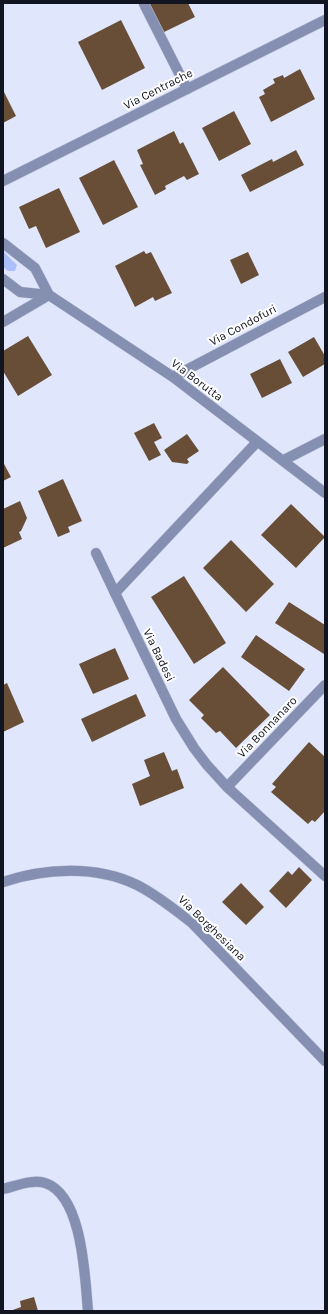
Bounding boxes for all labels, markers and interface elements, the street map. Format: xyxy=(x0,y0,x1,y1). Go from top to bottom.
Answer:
street label: Via Centrache xyxy=(121,66,195,112)
street label: Via Condofuri xyxy=(207,301,279,349)
street label: Via Borutta xyxy=(168,356,226,404)
street label: Via Badesi xyxy=(140,626,178,684)
street label: Via Bonnanaro xyxy=(234,693,300,761)
street label: Via Borghesiana xyxy=(175,892,249,964)

